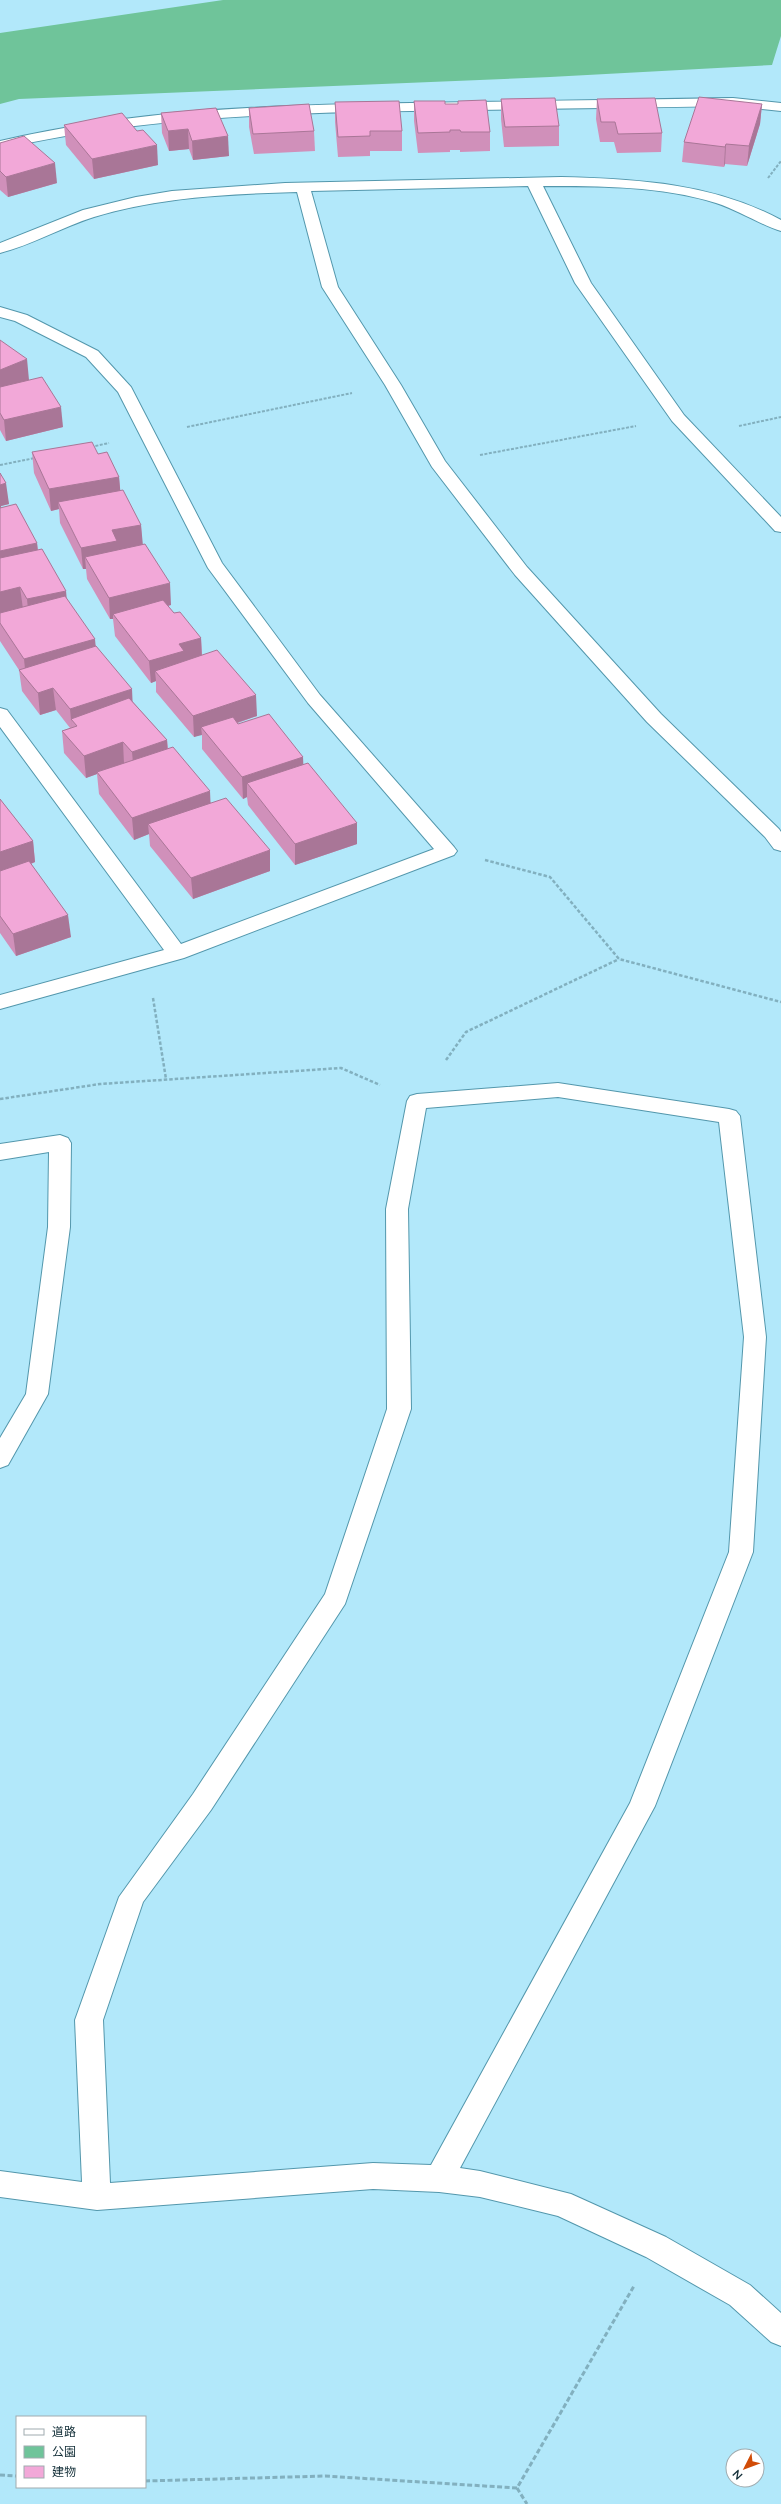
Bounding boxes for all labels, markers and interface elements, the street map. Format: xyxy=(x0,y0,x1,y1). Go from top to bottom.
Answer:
legend xyxy=(16,2416,146,2488)
text: 道路 xyxy=(52,2424,76,2439)
text: 公園 xyxy=(52,2444,76,2459)
north arrow xyxy=(725,2448,765,2488)
text: 建物 xyxy=(52,2464,76,2479)
text: N xyxy=(730,2468,745,2483)

